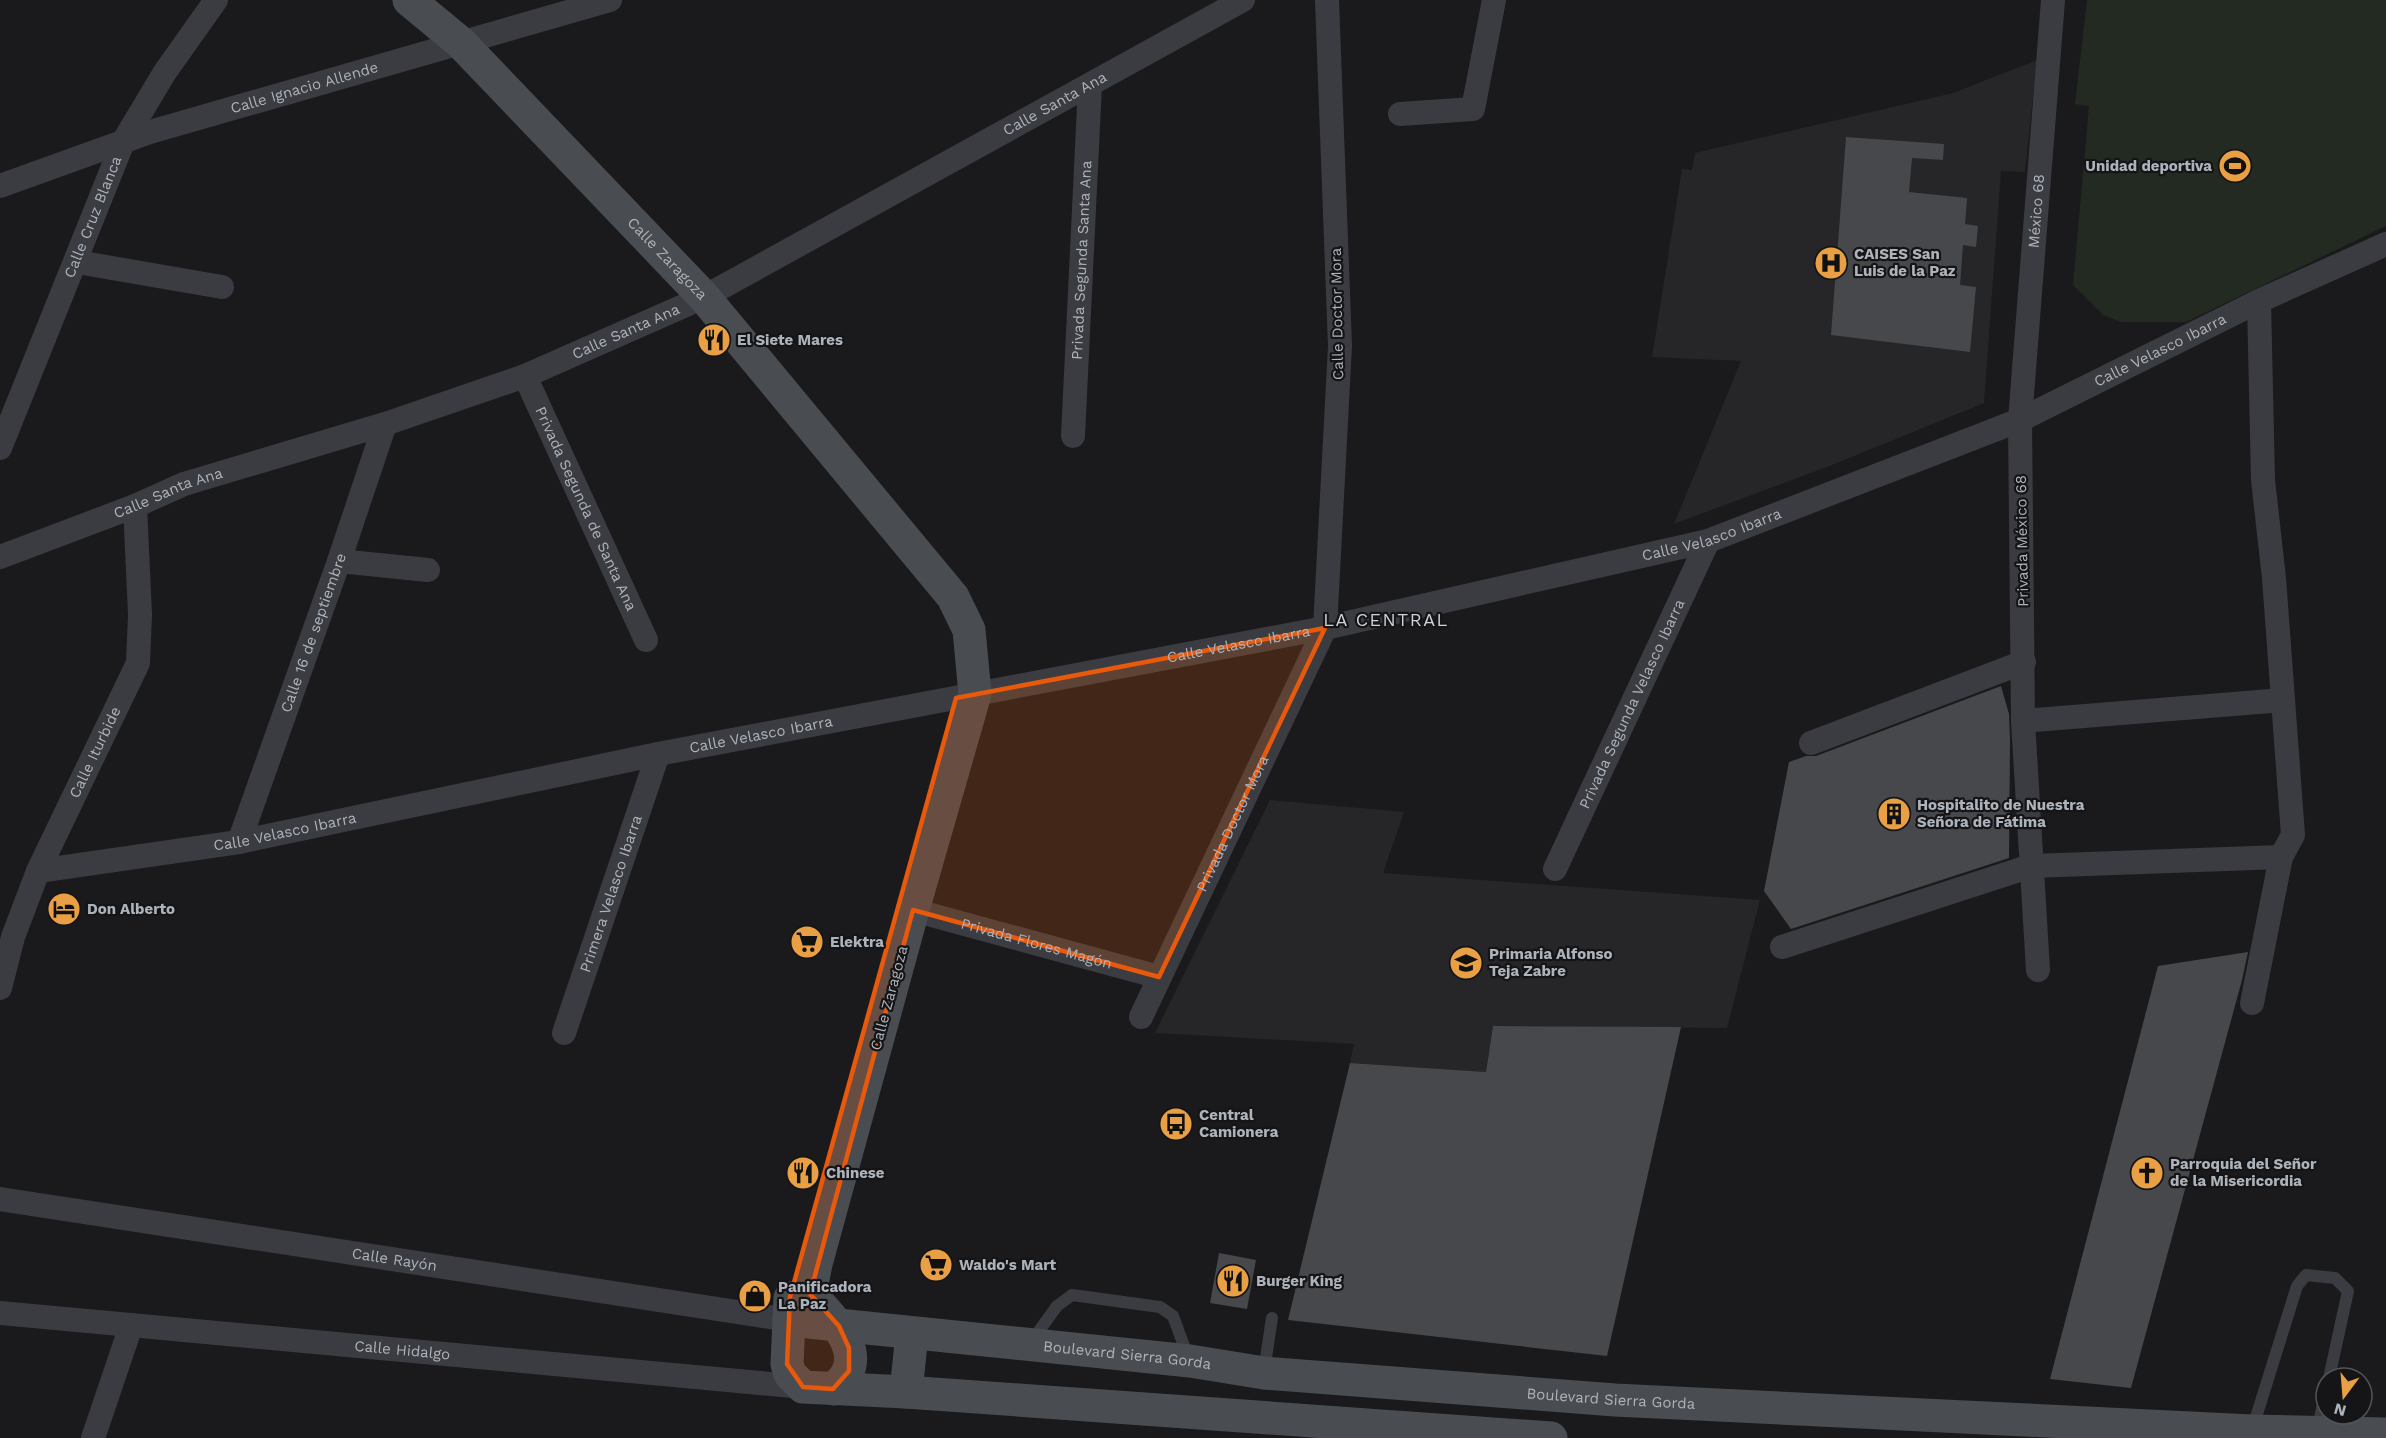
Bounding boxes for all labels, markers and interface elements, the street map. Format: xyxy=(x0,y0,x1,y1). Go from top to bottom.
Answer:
street label: Calle Ignacio Allende xyxy=(228,58,380,117)
street label: Calle Santa Ana xyxy=(1000,68,1110,139)
sports icon: Unidad deportiva xyxy=(2217,148,2253,184)
street label: Calle Cruz Blanca xyxy=(60,153,126,280)
place label: Unidad deportiva xyxy=(2085,157,2212,175)
street label: Privada Segunda Santa Ana xyxy=(1068,160,1095,360)
street label: México 68 xyxy=(2025,174,2048,249)
street label: Calle Zaragoza xyxy=(624,214,711,304)
hospital icon: CAISES San Luis de la Paz xyxy=(1813,245,1849,281)
place label: CAISES San Luis de la Paz xyxy=(1854,245,1956,280)
street label: Calle Doctor Mora xyxy=(1327,247,1347,380)
street label: Calle Santa Ana xyxy=(569,300,683,363)
street label: Calle Velasco Ibarra xyxy=(2091,310,2230,391)
restaurant icon: El Siete Mares xyxy=(696,322,732,358)
place label: El Siete Mares xyxy=(737,331,843,349)
street label: Privada Segunda de Santa Ana xyxy=(531,404,641,614)
street label: Calle Santa Ana xyxy=(111,464,225,522)
street label: Privada México 68 xyxy=(2012,475,2032,607)
street label: Calle Velasco Ibarra xyxy=(1640,504,1784,565)
street label: Calle 16 de septiembre xyxy=(277,551,350,715)
street label: Privada Segunda Velasco Ibarra xyxy=(1575,596,1689,812)
district label: LA CENTRAL xyxy=(1323,609,1449,630)
street label: Calle Velasco Ibarra xyxy=(1165,622,1312,667)
street label: Calle Iturbide xyxy=(65,704,125,801)
street label: Calle Velasco Ibarra xyxy=(688,712,835,757)
street label: Privada Doctor Mora xyxy=(1193,752,1273,895)
building icon: Hospitalito de Nuestra Señora de Fátima xyxy=(1876,796,1912,832)
place label: Hospitalito de Nuestra Señora de Fátima xyxy=(1917,796,2085,831)
street label: Calle Velasco Ibarra xyxy=(212,809,358,855)
street label: Primera Velasco Ibarra xyxy=(576,812,646,975)
hotel icon: Don Alberto xyxy=(46,891,82,927)
place label: Don Alberto xyxy=(87,900,175,918)
street label: Privada Flores Magón xyxy=(959,914,1114,973)
supermarket icon: Elektra xyxy=(789,924,825,960)
place label: Elektra xyxy=(830,933,884,951)
street label: Calle Zaragoza xyxy=(866,943,912,1052)
school or university icon: Primaria Alfonso Teja Zabre xyxy=(1448,945,1484,981)
place label: Primaria Alfonso Teja Zabre xyxy=(1489,945,1612,980)
bus stop icon: Central Camionera xyxy=(1158,1106,1194,1142)
place label: Central Camionera xyxy=(1199,1106,1279,1141)
restaurant icon: Chinese xyxy=(785,1155,821,1191)
church icon: Parroquia del Señor de la Misericordia xyxy=(2129,1155,2165,1191)
place label: Parroquia del Señor de la Misericordia xyxy=(2170,1155,2317,1190)
place label: Chinese xyxy=(826,1164,885,1182)
street label: Calle Rayón xyxy=(351,1244,438,1275)
supermarket icon: Waldo's Mart xyxy=(918,1247,954,1283)
place label: Waldo's Mart xyxy=(959,1256,1056,1274)
restaurant icon: Burger King xyxy=(1215,1263,1251,1299)
place label: Burger King xyxy=(1256,1272,1343,1290)
shop icon: Panificadora La Paz xyxy=(737,1278,773,1314)
place label: Panificadora La Paz xyxy=(778,1278,872,1313)
street label: Calle Hidalgo xyxy=(354,1337,451,1363)
street label: Boulevard Sierra Gorda xyxy=(1042,1337,1213,1373)
north arrow xyxy=(2314,1366,2374,1426)
street label: Boulevard Sierra Gorda xyxy=(1526,1384,1696,1413)
text: N xyxy=(2332,1399,2348,1421)

